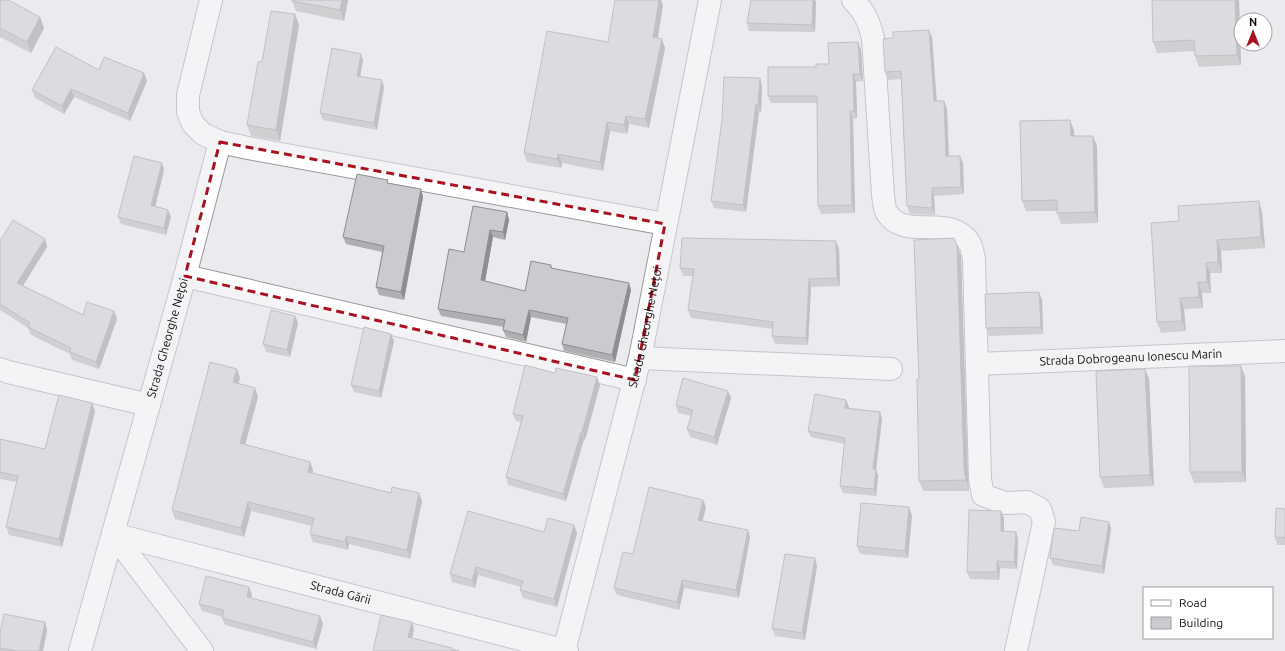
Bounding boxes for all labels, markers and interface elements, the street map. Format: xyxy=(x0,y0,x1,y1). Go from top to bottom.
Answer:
north arrow xyxy=(1233,12,1273,52)
text: N xyxy=(1249,16,1257,28)
street label: Strada Gheorghe Nețoi xyxy=(626,265,664,389)
street label: Strada Gheorghe Nețoi xyxy=(144,277,190,399)
street label: Strada Dobrogeanu Ionescu Marin xyxy=(1039,347,1223,367)
street label: Strada Gării xyxy=(309,578,373,606)
legend xyxy=(1143,587,1273,639)
text: Road xyxy=(1179,596,1207,609)
text: Building xyxy=(1179,616,1223,629)

